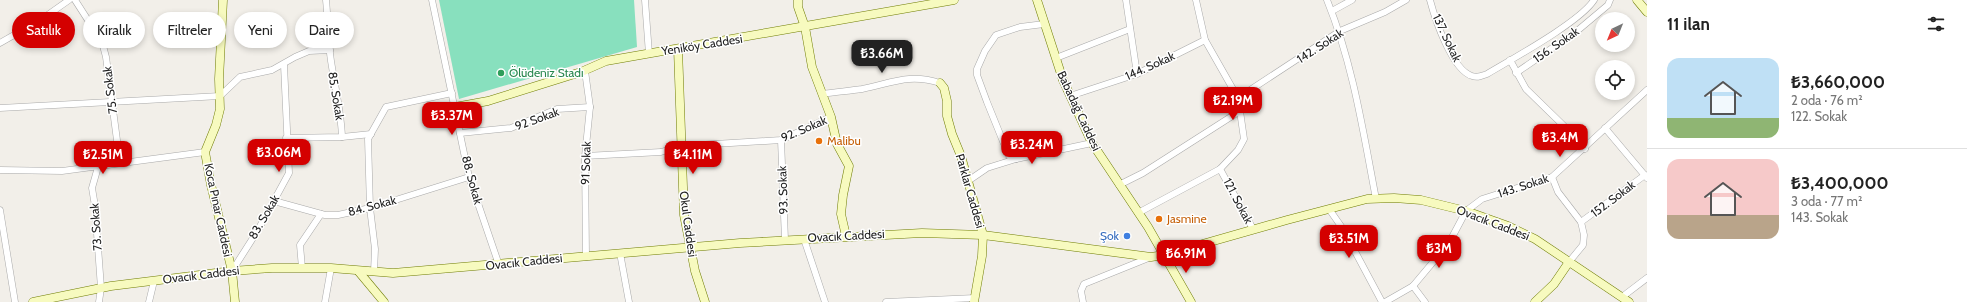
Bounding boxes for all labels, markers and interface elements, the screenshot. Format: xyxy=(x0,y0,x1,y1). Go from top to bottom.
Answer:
street label: 137. Sokak xyxy=(1430,11,1465,65)
chip: Satılık xyxy=(12,12,75,48)
chip: Kiralık xyxy=(83,12,145,48)
chip: Filtreler xyxy=(153,12,226,48)
chip: Yeni xyxy=(234,12,287,48)
chip: Daire xyxy=(295,12,354,48)
north arrow xyxy=(1595,12,1635,52)
map controls xyxy=(1595,12,1635,100)
icon: filters xyxy=(1925,13,1947,35)
text: 11 ilan xyxy=(1667,14,1710,34)
street label: 156. Sokak xyxy=(1530,23,1582,66)
street label: 142. Sokak xyxy=(1294,25,1346,66)
street label: Yeniköy Caddesi xyxy=(659,31,743,58)
pin: ₺3.66M xyxy=(849,40,915,74)
text: ₺3.66M xyxy=(860,45,904,61)
street label: 144. Sokak xyxy=(1123,48,1178,83)
button: locate xyxy=(1595,60,1635,100)
street label: 75. Sokak xyxy=(99,65,120,115)
place label: Ölüdeniz Stadı xyxy=(509,65,584,80)
marker: Ölüdeniz Stadı xyxy=(496,68,506,78)
street label: Babadağ Caddesi xyxy=(1054,68,1105,153)
street label: 85. Sokak xyxy=(325,71,348,122)
text: ₺3,660,000 xyxy=(1791,72,1885,92)
icon: home xyxy=(1699,74,1747,122)
pin: ₺2.19M xyxy=(1200,87,1266,121)
text: ₺2.19M xyxy=(1213,92,1253,108)
text: 2 oda · 76 m² xyxy=(1791,92,1863,108)
pin: ₺3.37M xyxy=(419,102,485,136)
street label: 92 Sokak xyxy=(513,103,562,133)
text: ₺3.37M xyxy=(431,107,473,123)
text: 122. Sokak xyxy=(1791,108,1847,124)
street label: 92. Sokak xyxy=(779,112,830,145)
pin: ₺3.4M xyxy=(1532,124,1588,158)
text: ₺3.4M xyxy=(1542,129,1578,145)
pin: ₺3.24M xyxy=(999,131,1065,165)
place label: Malibu xyxy=(827,133,861,148)
marker: Malibu xyxy=(814,136,824,146)
text: ₺3.24M xyxy=(1010,136,1054,152)
pin: ₺3.06M xyxy=(246,139,312,173)
street label: 91 Sokak xyxy=(577,140,594,185)
pin: ₺2.51M xyxy=(70,141,136,175)
pin: ₺4.11M xyxy=(660,141,726,175)
text: ₺3.06M xyxy=(257,144,301,160)
text: ₺2.51M xyxy=(83,146,123,162)
text: ₺4.11M xyxy=(674,146,712,162)
street label: Parklar Caddesi xyxy=(953,152,988,230)
street label: 88. Sokak xyxy=(459,154,486,206)
street label: Koca Pınar Caddesi xyxy=(201,162,236,258)
street label: 93. Sokak xyxy=(774,165,791,215)
street label: 143. Sokak xyxy=(1496,170,1551,201)
text: ₺3,400,000 xyxy=(1791,173,1888,193)
street label: 121. Sokak xyxy=(1220,175,1257,227)
icon: home xyxy=(1699,175,1747,223)
street label: 152. Sokak xyxy=(1587,177,1638,220)
street label: Okul Caddesi xyxy=(676,190,701,258)
street label: 83. Sokak xyxy=(245,191,283,242)
street label: 84. Sokak xyxy=(346,192,398,219)
text: 3 oda · 77 m² xyxy=(1791,193,1862,209)
street label: 73. Sokak xyxy=(86,202,105,251)
street label: Ovacık Caddesi xyxy=(1455,202,1532,243)
text: 143. Sokak xyxy=(1791,209,1848,225)
place label: Jasmine xyxy=(1166,211,1207,226)
marker: Jasmine xyxy=(1154,214,1164,224)
pin: ₺3.51M xyxy=(1316,225,1382,259)
street label: Ovacık Caddesi xyxy=(807,226,885,245)
place label: Şok xyxy=(1100,228,1120,243)
text: ₺3.51M xyxy=(1329,230,1369,246)
marker: Şok xyxy=(1122,231,1132,241)
pin: ₺3M xyxy=(1420,235,1458,269)
pin: ₺6.91M xyxy=(1153,240,1219,274)
text: ₺3M xyxy=(1426,240,1452,256)
text: ₺6.91M xyxy=(1166,245,1206,261)
street label: Ovacık Caddesi xyxy=(485,250,563,273)
street label: Ovacık Caddesi xyxy=(162,262,240,287)

